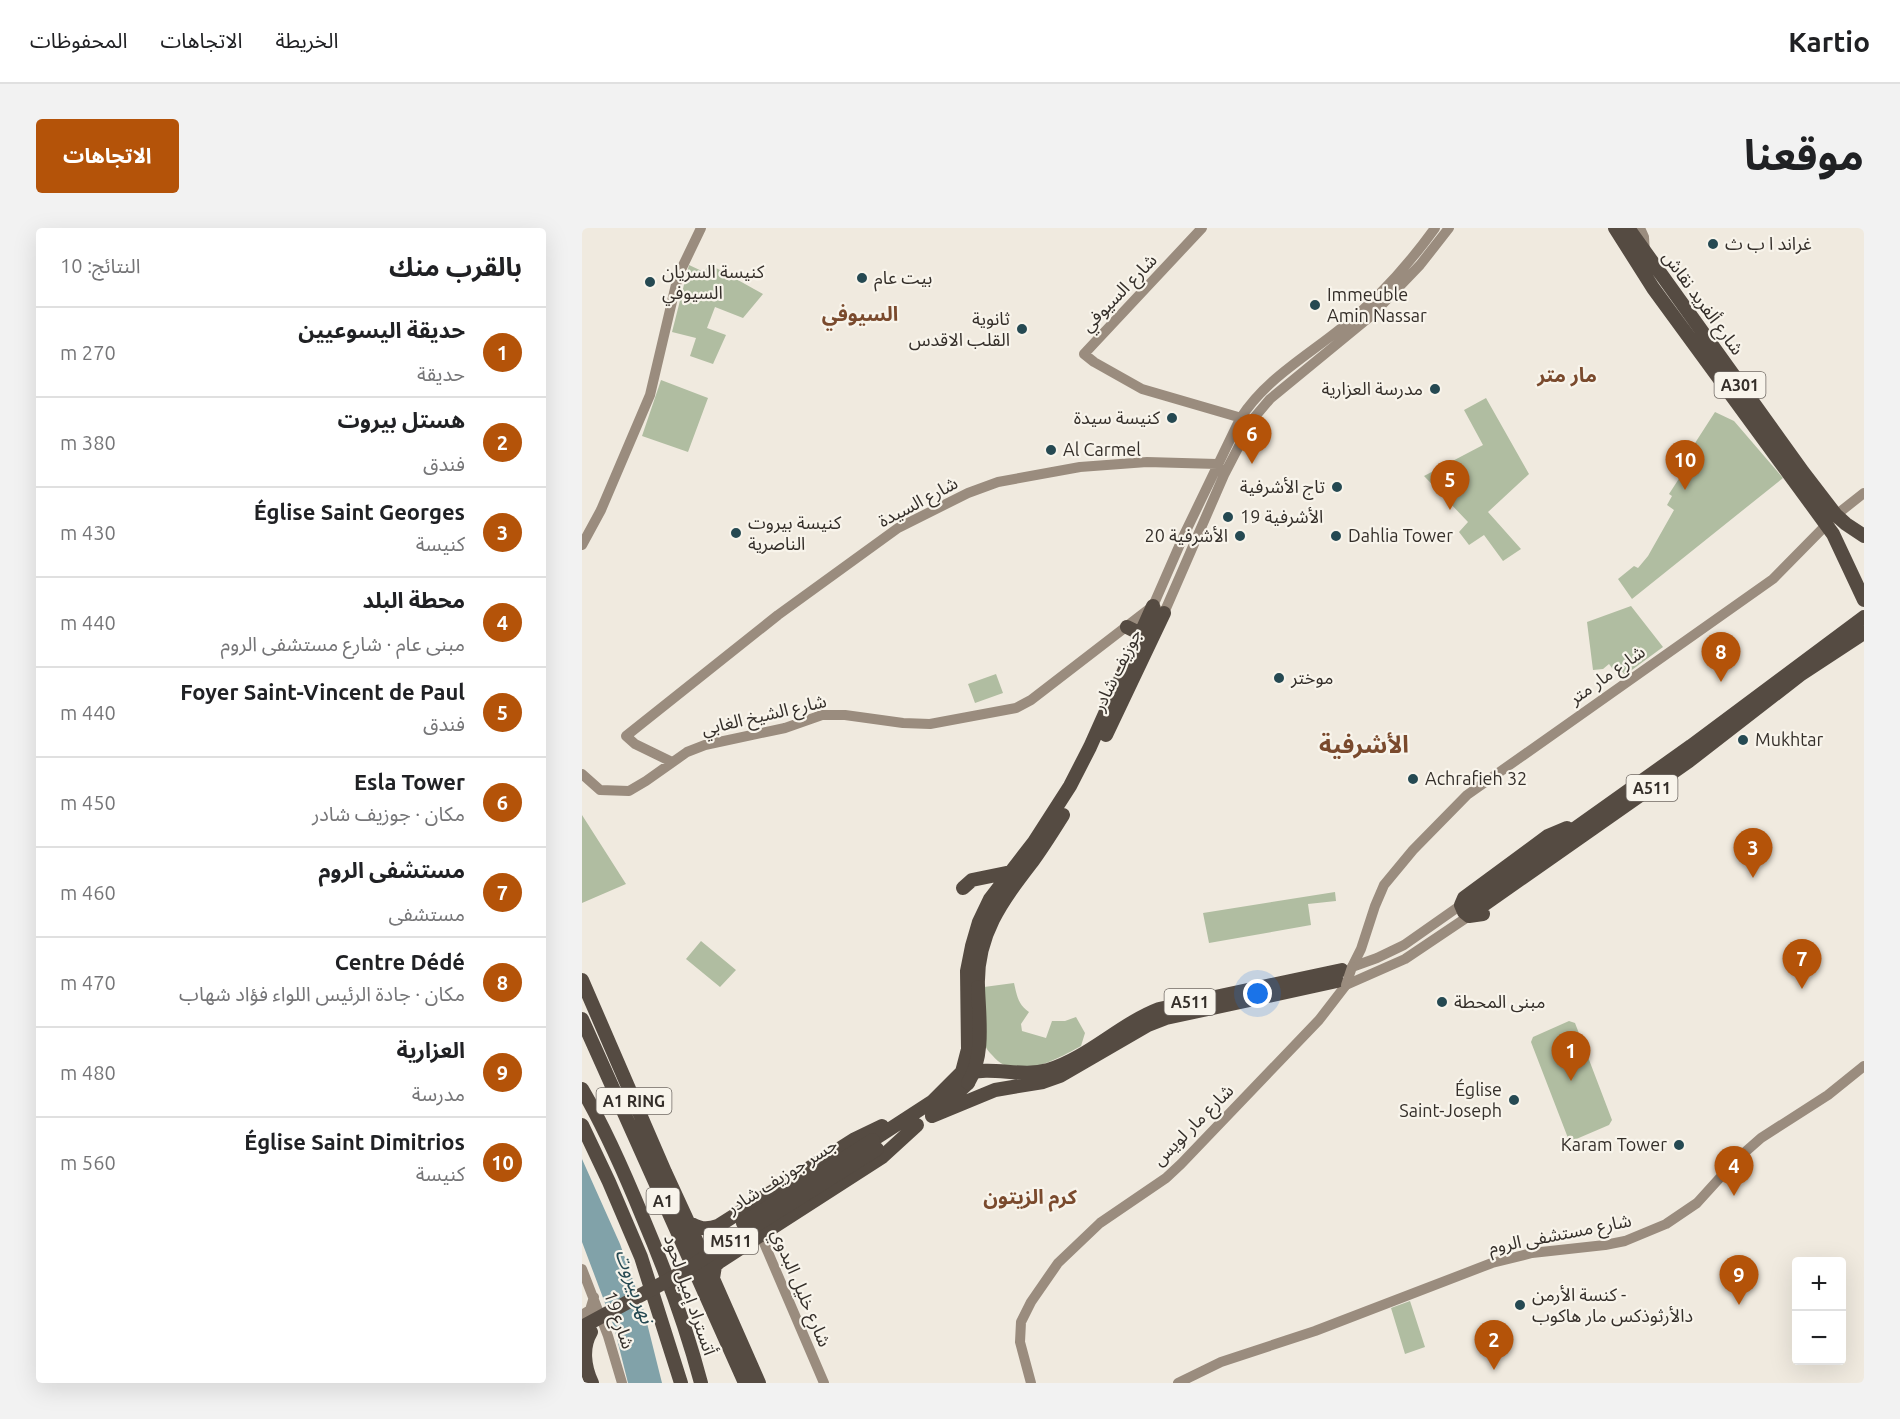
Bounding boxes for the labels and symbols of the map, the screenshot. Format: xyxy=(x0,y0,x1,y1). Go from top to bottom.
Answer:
place label: غراند ا ب ث xyxy=(1725,233,1812,255)
marker: غراند ا ب ث xyxy=(1706,237,1720,251)
street label: شارع ألفريد نقاش xyxy=(1655,246,1748,361)
street label: شارع السيوفي xyxy=(1076,249,1164,339)
place label: كنيسة السريان السيوفي xyxy=(662,261,765,306)
place label: بيت عام xyxy=(874,267,932,292)
marker: بيت عام xyxy=(855,271,869,285)
marker: كنيسة السريان السيوفي xyxy=(643,275,657,289)
place label: Immeuble Amin Nassar xyxy=(1327,284,1427,325)
marker: Immeuble Amin Nassar xyxy=(1308,298,1322,312)
district label: السيوفي xyxy=(822,302,898,331)
place label: ثانوية القلب الاقدس xyxy=(909,308,1010,351)
marker: ثانوية القلب الاقدس xyxy=(1015,322,1029,336)
district label: مار متر xyxy=(1536,363,1597,387)
road number: A301 xyxy=(1714,372,1766,398)
place label: مدرسة العزارية xyxy=(1321,378,1423,400)
marker: مدرسة العزارية xyxy=(1428,382,1442,396)
place label: كنيسة سيدة xyxy=(1074,407,1161,427)
marker: كنيسة سيدة xyxy=(1165,411,1179,425)
pin: 6 xyxy=(1232,414,1272,464)
place label: Al Carmel xyxy=(1063,439,1141,459)
pin: 10 xyxy=(1666,440,1704,490)
marker: Al Carmel xyxy=(1044,443,1058,457)
pin: 5 xyxy=(1430,460,1470,510)
street label: شارع السيدة xyxy=(874,472,963,535)
place label: تاج الأشرفية xyxy=(1240,476,1325,500)
marker: تاج الأشرفية xyxy=(1330,480,1344,494)
place label: الأشرفية 19 xyxy=(1240,506,1323,528)
marker: الأشرفية 19 xyxy=(1221,510,1235,524)
place label: كنيسة بيروت الناصرية xyxy=(748,512,842,555)
place label: الأشرفية 20 xyxy=(1145,525,1228,547)
place label: Dahlia Tower xyxy=(1348,525,1453,545)
marker: كنيسة بيروت الناصرية xyxy=(729,526,743,540)
marker: الأشرفية 20 xyxy=(1233,529,1247,543)
marker: Dahlia Tower xyxy=(1329,529,1343,543)
street label: جوزيف شادر xyxy=(1087,625,1146,716)
pin: 8 xyxy=(1702,632,1740,682)
street label: شارع مار متر xyxy=(1564,641,1651,712)
place label: موختر xyxy=(1290,667,1333,689)
marker: موختر xyxy=(1272,671,1286,685)
street label: شارع الشيخ الغابي xyxy=(699,690,829,743)
place label: Mukhtar xyxy=(1755,729,1824,749)
district label: الأشرفية xyxy=(1319,731,1409,759)
marker: Mukhtar xyxy=(1736,733,1750,747)
place label: Achrafieh 32 xyxy=(1425,768,1527,788)
marker: Achrafieh 32 xyxy=(1406,772,1420,786)
road number: A511 xyxy=(1626,775,1678,801)
pin: 3 xyxy=(1734,828,1772,878)
pin: 7 xyxy=(1782,940,1822,989)
your location xyxy=(1243,979,1272,1008)
road number: A511 xyxy=(1164,989,1216,1015)
place label: مبنى المحطة xyxy=(1454,991,1546,1013)
marker: مبنى المحطة xyxy=(1435,995,1449,1009)
pin: 1 xyxy=(1552,1032,1590,1081)
place label: Église Saint-Joseph xyxy=(1399,1078,1502,1120)
street label: شارع مار لويس xyxy=(1148,1080,1240,1172)
road number: A1 RING xyxy=(596,1088,672,1114)
marker: Église Saint-Joseph xyxy=(1507,1093,1521,1107)
street label: جسر جوزيف شادر xyxy=(722,1133,841,1219)
place label: Karam Tower xyxy=(1561,1134,1667,1154)
marker: Karam Tower xyxy=(1672,1138,1686,1152)
pin: 4 xyxy=(1714,1146,1754,1196)
district label: كرم الزيتون xyxy=(983,1185,1078,1212)
road number: A1 xyxy=(646,1188,680,1214)
street label: شارع مستشفى الروم xyxy=(1487,1209,1634,1262)
street label: شارع خليل البدوي xyxy=(764,1226,836,1351)
road number: M511 xyxy=(704,1228,758,1254)
street label: أتستراد إميل لحود xyxy=(658,1232,721,1359)
water label: نهر بيروت xyxy=(610,1245,660,1328)
pin: 9 xyxy=(1720,1256,1758,1305)
place label: كنسة الأرمن - دالأرثوذكس مار هاكوب xyxy=(1532,1284,1693,1327)
street label: شارع 19 xyxy=(596,1288,639,1353)
marker: كنسة الأرمن - دالأرثوذكس مار هاكوب xyxy=(1513,1298,1527,1312)
pin: 2 xyxy=(1474,1320,1514,1370)

